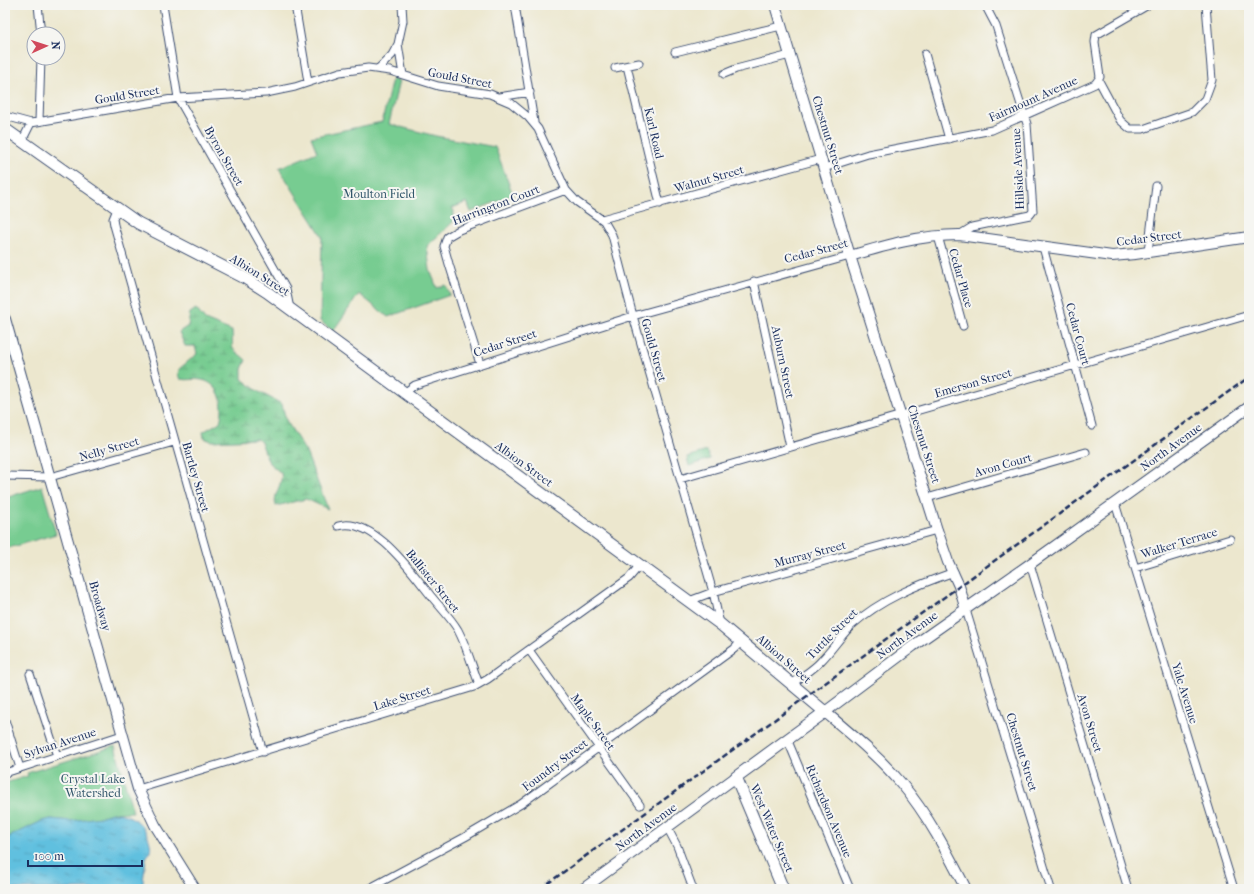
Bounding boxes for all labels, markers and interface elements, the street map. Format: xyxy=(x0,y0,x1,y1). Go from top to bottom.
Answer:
north arrow xyxy=(26,26,66,66)
text: N xyxy=(49,41,62,51)
street label: Gould Street xyxy=(427,65,494,91)
street label: Fairmount Avenue xyxy=(986,73,1080,125)
street label: Gould Street xyxy=(94,83,161,107)
street label: Chestnut Street xyxy=(809,94,847,177)
street label: Karl Road xyxy=(641,106,667,160)
street label: Byron Street xyxy=(201,124,247,189)
street label: Hillside Avenue xyxy=(1009,128,1027,210)
street label: Walnut Street xyxy=(672,162,746,196)
street label: Harrington Court xyxy=(450,182,542,228)
park label: Moulton Field xyxy=(343,187,416,201)
street label: Cedar Street xyxy=(1116,227,1183,249)
street label: Cedar Street xyxy=(783,236,850,266)
street label: Cedar Place xyxy=(946,247,976,309)
street label: Albion Street xyxy=(227,251,293,299)
street label: Cedar Court xyxy=(1063,301,1093,367)
street label: Gould Street xyxy=(638,317,670,384)
street label: Auburn Street xyxy=(768,324,798,400)
street label: Cedar Street xyxy=(472,326,539,360)
street label: Emerson Street xyxy=(933,365,1014,401)
street label: Chestnut Street xyxy=(905,403,943,486)
street label: North Avenue xyxy=(1138,420,1204,474)
street label: Nelly Street xyxy=(77,434,141,464)
street label: Albion Street xyxy=(492,438,556,490)
street label: Bartley Street xyxy=(179,440,213,514)
street label: Avon Court xyxy=(972,450,1034,480)
street label: Walker Terrace xyxy=(1138,525,1219,562)
street label: Murray Street xyxy=(773,537,848,570)
street label: Ballister Street xyxy=(403,546,463,616)
street label: Broadway xyxy=(86,579,114,633)
street label: Tuttle Street xyxy=(804,605,861,662)
street label: North Avenue xyxy=(874,608,940,662)
street label: Albion Street xyxy=(753,631,815,687)
street label: Yale Avenue xyxy=(1169,660,1201,725)
street label: Lake Street xyxy=(372,682,433,713)
street label: Maple Street xyxy=(568,691,619,754)
street label: Avon Street xyxy=(1074,691,1106,755)
street label: Chestnut Street xyxy=(1003,711,1041,794)
street label: Sylvan Avenue xyxy=(22,725,98,761)
street label: Foundry Street xyxy=(520,735,591,794)
street label: Richardson Avenue xyxy=(803,762,855,860)
park label: Crystal Lake Watershed xyxy=(61,772,125,800)
street label: West Water Street xyxy=(747,781,797,875)
street label: North Avenue xyxy=(613,800,679,854)
scale bar xyxy=(28,842,142,868)
text: 100 m xyxy=(34,849,64,863)

